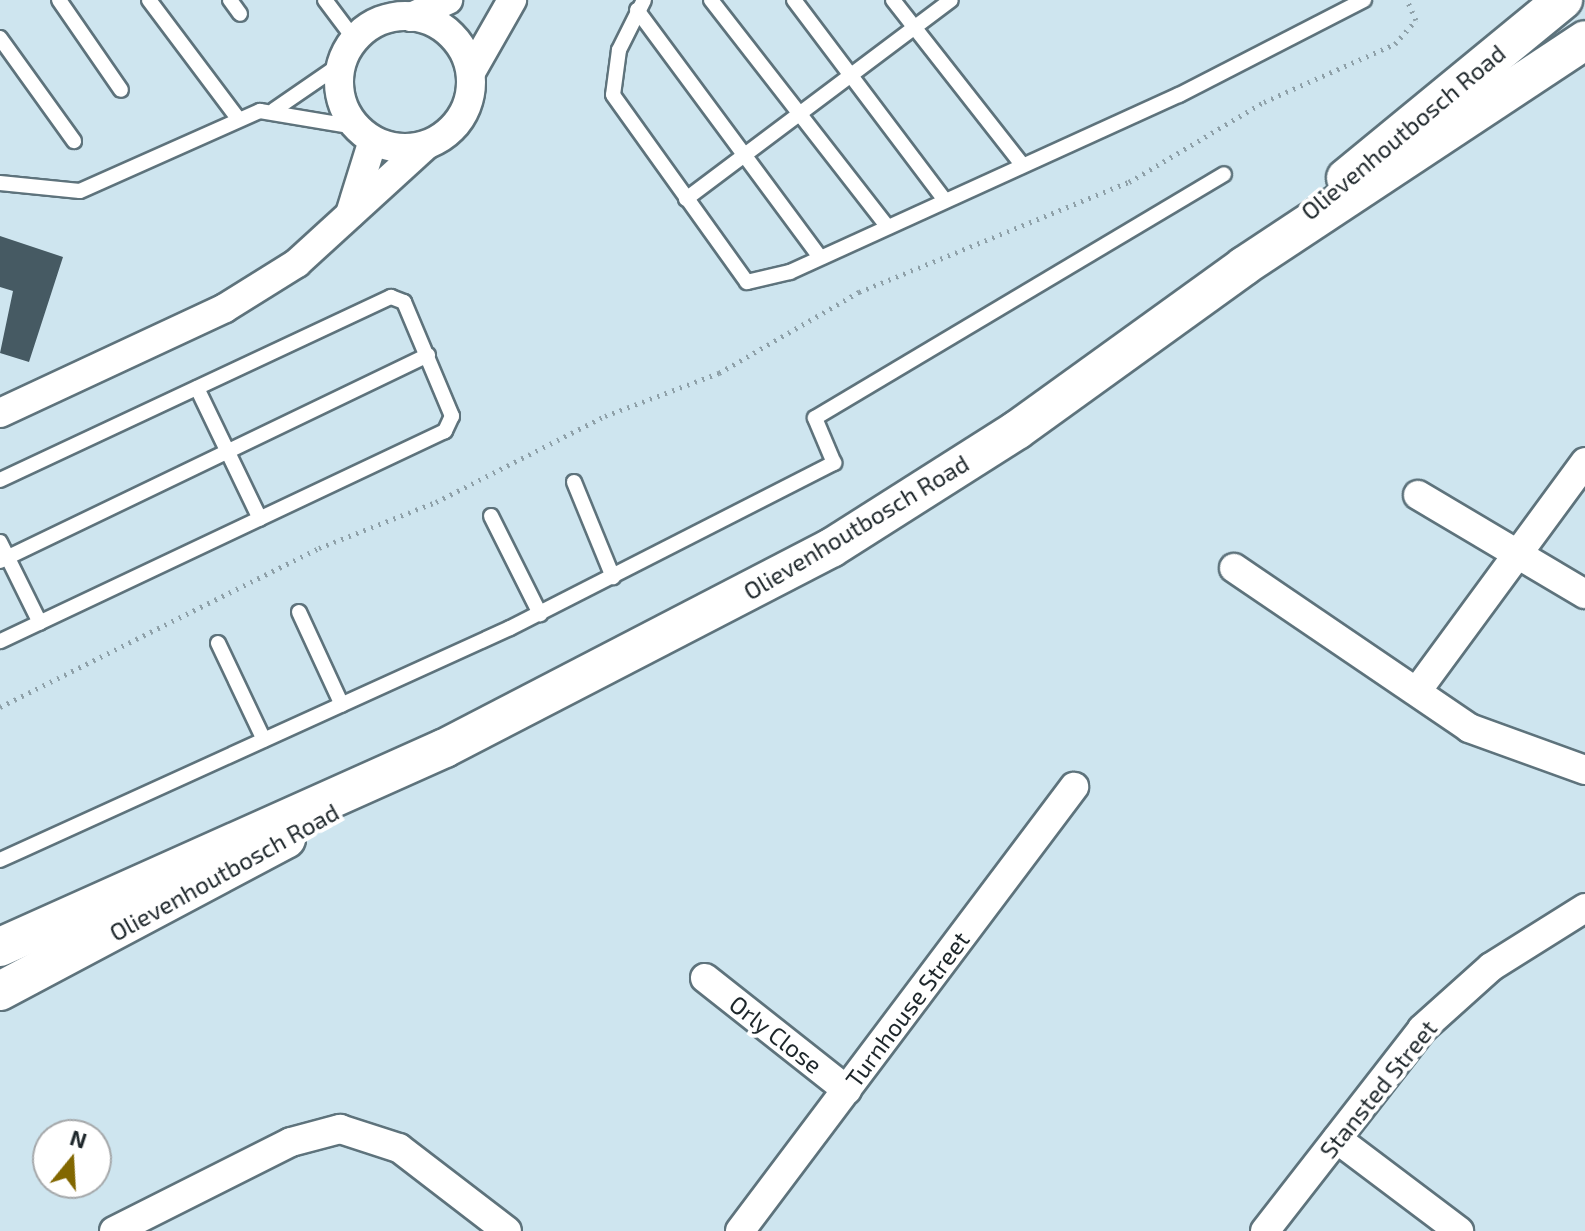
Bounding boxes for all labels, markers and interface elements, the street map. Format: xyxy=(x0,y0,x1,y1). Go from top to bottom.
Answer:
street label: Olievenhoutbosch Road xyxy=(1295,38,1511,226)
street label: Olievenhoutbosch Road xyxy=(738,448,974,606)
street label: Olievenhoutbosch Road xyxy=(104,797,344,947)
street label: Turnhouse Street xyxy=(839,925,975,1093)
street label: Orly Close xyxy=(724,989,828,1079)
street label: Stansted Street xyxy=(1313,1014,1443,1164)
north arrow xyxy=(32,1119,112,1199)
text: N xyxy=(67,1123,90,1153)

